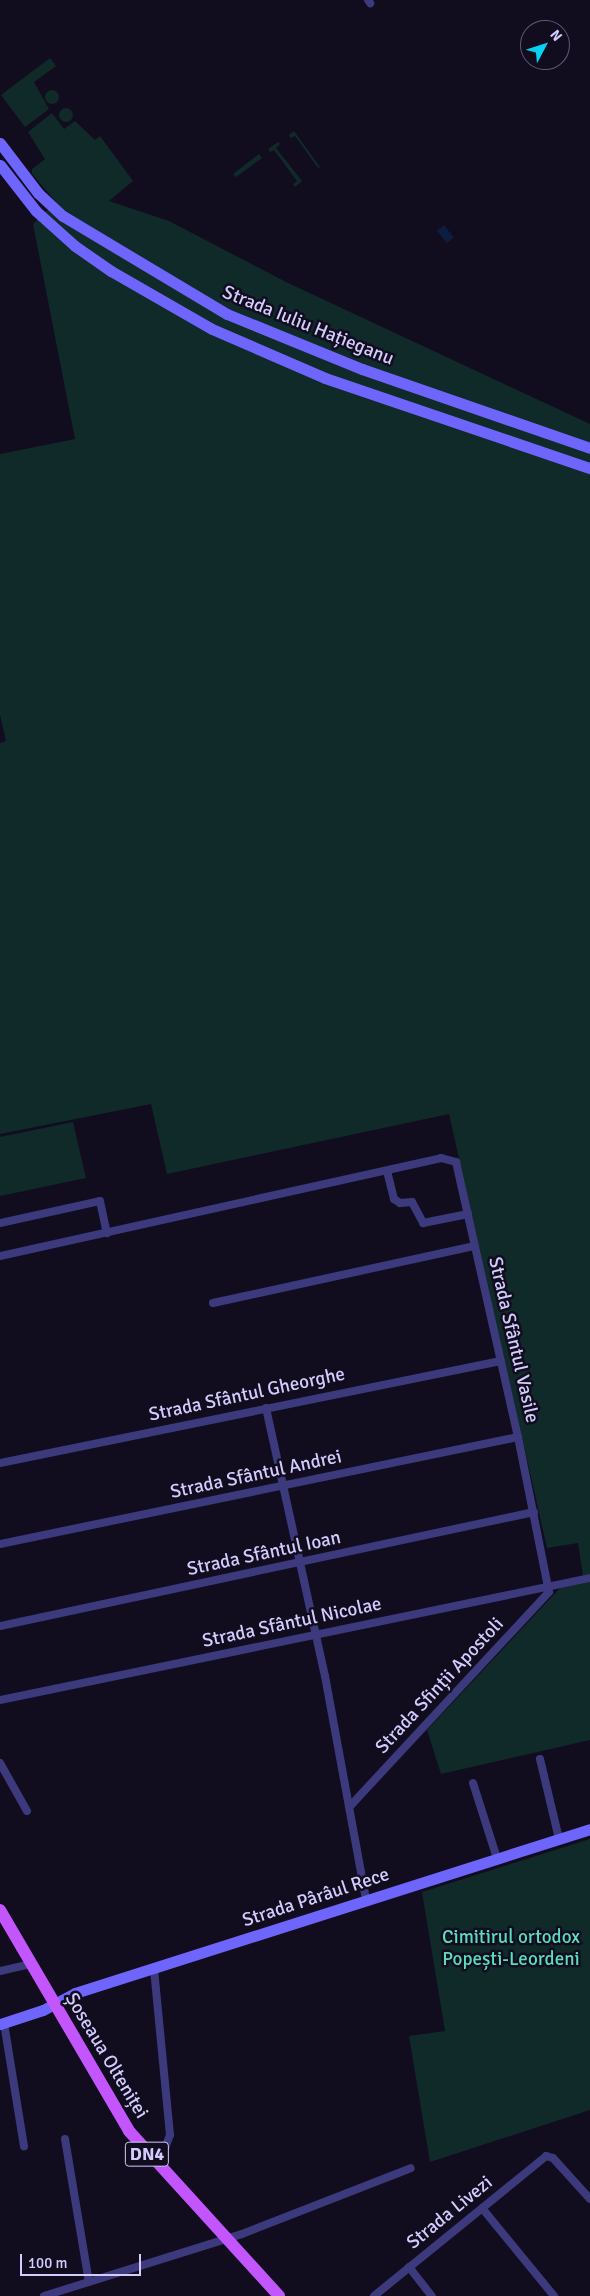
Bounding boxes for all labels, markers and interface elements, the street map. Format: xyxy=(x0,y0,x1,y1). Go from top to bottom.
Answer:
north arrow xyxy=(520,20,570,70)
text: N xyxy=(546,26,566,45)
street label: Strada Iuliu Hațieganu xyxy=(219,281,397,371)
street label: Strada Sfântul Vasile xyxy=(483,1255,543,1425)
street label: Strada Sfântul Gheorghe xyxy=(147,1363,347,1427)
street label: Strada Sfântul Andrei xyxy=(168,1446,344,1504)
street label: Strada Sfântul Ioan xyxy=(185,1527,343,1581)
street label: Strada Sfântul Nicolae xyxy=(200,1593,384,1653)
street label: Strada Sfinții Apostoli xyxy=(371,1613,509,1759)
street label: Strada Pârâul Rece xyxy=(240,1863,392,1933)
park label: Cimitirul ortodox Popești-Leordeni xyxy=(442,1927,580,1971)
street label: Șoseaua Olteniței xyxy=(60,1989,152,2123)
road number: DN4 xyxy=(124,2138,170,2170)
street label: Strada Livezi xyxy=(403,2172,497,2254)
scale bar xyxy=(22,2244,144,2276)
text: 100 m xyxy=(28,2254,68,2272)

